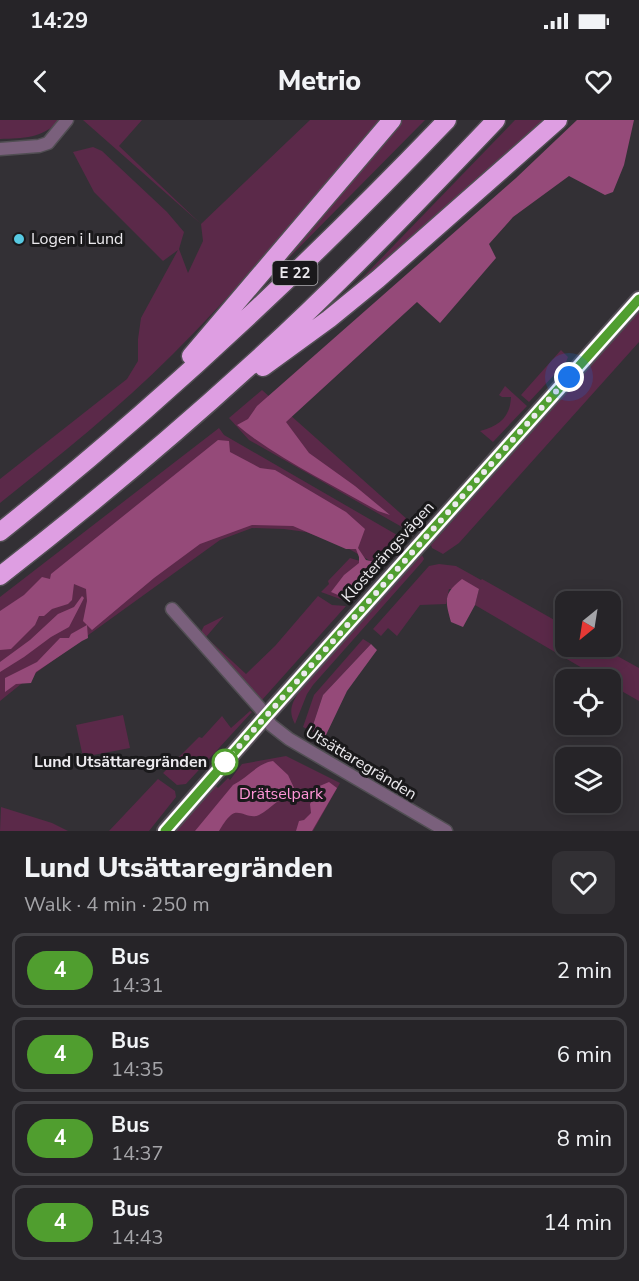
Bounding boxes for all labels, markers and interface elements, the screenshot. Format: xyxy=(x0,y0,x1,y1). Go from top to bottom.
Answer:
text: 14:29 xyxy=(30,6,88,36)
text: Metrio xyxy=(278,63,361,100)
icon: back xyxy=(24,65,57,98)
icon: heart xyxy=(582,65,615,98)
place label: Logen i Lund xyxy=(31,228,123,250)
marker: Logen i Lund xyxy=(12,232,26,246)
road number: E 22 xyxy=(272,261,318,285)
your location xyxy=(554,362,584,392)
street label: Klosterängsvägen xyxy=(337,497,439,607)
north arrow xyxy=(555,591,621,657)
map controls xyxy=(555,591,621,813)
button: locate xyxy=(555,669,621,735)
street label: Utsättaregränden xyxy=(301,721,421,805)
button: layers xyxy=(555,747,621,813)
marker: Lund Utsättaregränden xyxy=(212,749,238,775)
place label: Lund Utsättaregränden xyxy=(34,751,207,773)
park label: Drätselpark xyxy=(239,783,324,805)
text: Lund Utsättaregränden xyxy=(24,849,333,887)
button: heart xyxy=(552,851,615,914)
text: Walk · 4 min · 250 m xyxy=(24,891,210,918)
text: Bus xyxy=(111,942,150,972)
text: 4 xyxy=(54,956,66,984)
text: 2 min xyxy=(557,956,612,986)
text: 14:31 xyxy=(111,972,164,999)
text: Bus xyxy=(111,1026,150,1056)
text: 4 xyxy=(54,1040,66,1068)
text: 6 min xyxy=(557,1040,612,1070)
text: 14:35 xyxy=(111,1056,164,1083)
text: Bus xyxy=(111,1110,150,1140)
text: 4 xyxy=(54,1124,66,1152)
text: 8 min xyxy=(557,1124,612,1154)
text: 14:37 xyxy=(111,1140,164,1167)
text: Bus xyxy=(111,1194,150,1224)
text: 4 xyxy=(54,1208,66,1236)
text: 14 min xyxy=(544,1208,612,1238)
text: 14:43 xyxy=(111,1224,164,1251)

